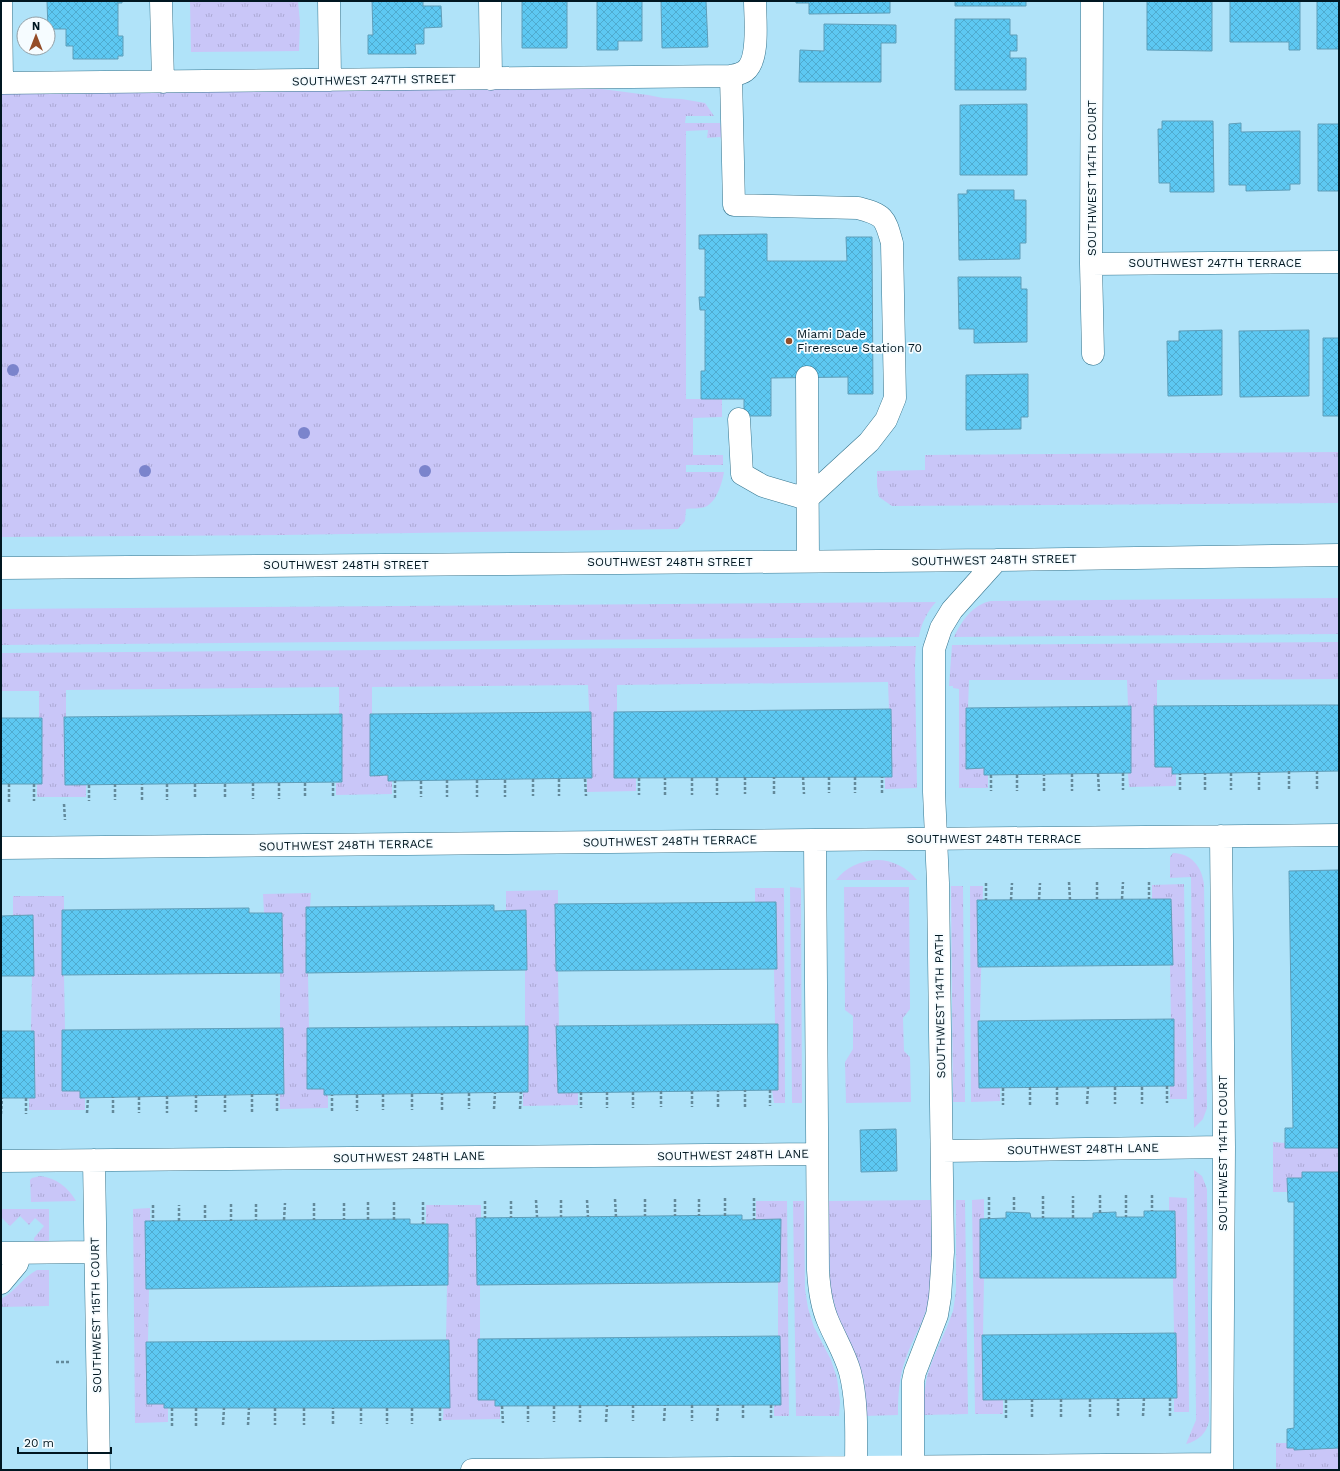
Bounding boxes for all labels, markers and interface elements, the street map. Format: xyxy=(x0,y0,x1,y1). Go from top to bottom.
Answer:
north arrow xyxy=(16,16,56,56)
text: N xyxy=(32,20,40,33)
street label: SOUTHWEST 247TH STREET xyxy=(292,72,456,88)
street label: SOUTHWEST 114TH COURT xyxy=(1085,100,1099,256)
street label: SOUTHWEST 247TH TERRACE xyxy=(1128,256,1302,270)
place label: Miami Dade Firerescue Station 70 xyxy=(797,327,922,355)
marker: Miami Dade Firerescue Station 70 xyxy=(784,336,794,346)
street label: SOUTHWEST 248TH STREET xyxy=(911,552,1077,568)
street label: SOUTHWEST 248TH STREET xyxy=(587,555,753,569)
street label: SOUTHWEST 248TH STREET xyxy=(263,558,429,572)
street label: SOUTHWEST 248TH TERRACE xyxy=(583,832,758,850)
street label: SOUTHWEST 248TH TERRACE xyxy=(907,832,1082,846)
street label: SOUTHWEST 248TH TERRACE xyxy=(259,836,434,854)
street label: SOUTHWEST 114TH PATH xyxy=(932,934,948,1078)
street label: SOUTHWEST 114TH COURT xyxy=(1216,1075,1230,1231)
street label: SOUTHWEST 248TH LANE xyxy=(1007,1141,1159,1157)
street label: SOUTHWEST 248TH LANE xyxy=(657,1147,809,1163)
street label: SOUTHWEST 248TH LANE xyxy=(333,1149,485,1165)
street label: SOUTHWEST 115TH COURT xyxy=(88,1237,104,1393)
scale bar xyxy=(18,1429,111,1455)
text: 20 m xyxy=(24,1436,54,1450)

